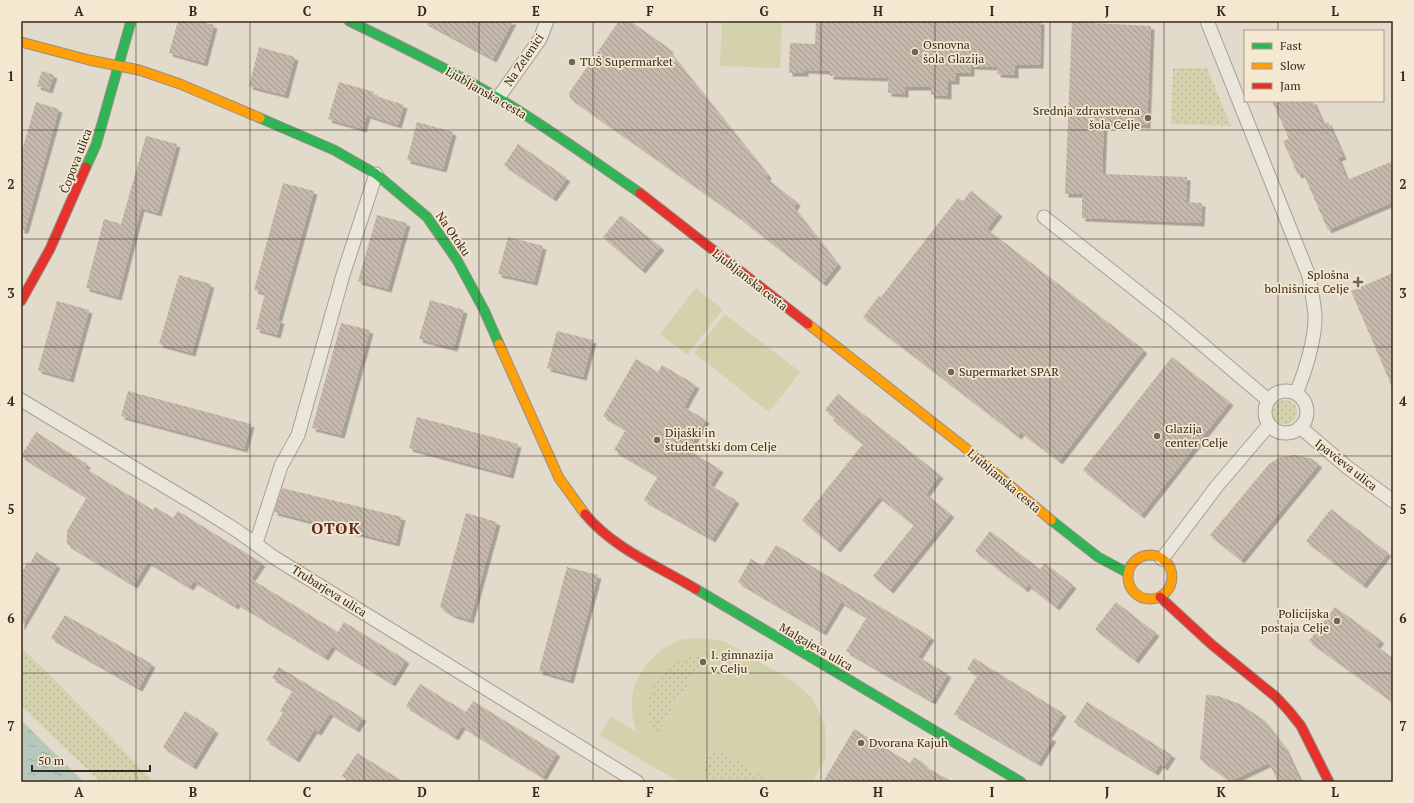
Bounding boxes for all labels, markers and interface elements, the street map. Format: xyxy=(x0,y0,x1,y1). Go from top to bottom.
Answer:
text: A xyxy=(74,2,84,20)
text: B xyxy=(189,2,197,20)
text: C xyxy=(303,2,311,20)
text: D xyxy=(417,2,427,20)
text: E xyxy=(532,2,540,20)
text: F xyxy=(646,2,654,20)
text: G xyxy=(759,2,769,20)
text: H xyxy=(873,2,883,20)
text: I xyxy=(990,2,995,20)
text: J xyxy=(1105,2,1110,20)
text: K xyxy=(1216,2,1226,20)
text: L xyxy=(1331,2,1339,20)
street label: Na Zelenici xyxy=(500,30,547,89)
legend xyxy=(1244,30,1384,102)
place label: Osnovna šola Glazija xyxy=(923,37,984,66)
text: Fast xyxy=(1280,38,1303,53)
marker: Osnovna šola Glazija xyxy=(910,47,920,57)
place label: TUŠ Supermarket xyxy=(580,54,674,69)
marker: TUŠ Supermarket xyxy=(567,57,577,67)
text: Slow xyxy=(1280,58,1306,73)
street label: Ljubljanska cesta xyxy=(443,63,529,122)
text: 1 xyxy=(7,67,15,85)
text: 1 xyxy=(1399,67,1407,85)
text: Jam xyxy=(1280,78,1301,93)
place label: Srednja zdravstvena šola Celje xyxy=(1033,103,1140,132)
marker: Srednja zdravstvena šola Celje xyxy=(1143,113,1153,123)
street label: Čopova ulica xyxy=(56,126,95,195)
text: 2 xyxy=(7,175,15,193)
text: 2 xyxy=(1399,175,1407,193)
street label: Na Otoku xyxy=(433,209,474,259)
street label: Ljubljanska cesta xyxy=(710,246,791,314)
place label: Splošna bolnišnica Celje xyxy=(1264,267,1349,296)
marker: Splošna bolnišnica Celje xyxy=(1352,276,1364,288)
text: 3 xyxy=(7,284,15,302)
text: 3 xyxy=(1399,284,1407,302)
place label: Supermarket SPAR xyxy=(959,364,1059,379)
marker: Supermarket SPAR xyxy=(946,367,956,377)
text: 4 xyxy=(7,392,15,410)
text: 4 xyxy=(1399,392,1407,410)
place label: Glazija center Celje xyxy=(1165,421,1228,450)
place label: Dijaški in študentski dom Celje xyxy=(665,425,777,454)
marker: Glazija center Celje xyxy=(1152,431,1162,441)
marker: Dijaški in študentski dom Celje xyxy=(652,435,662,445)
street label: Ipavčeva ulica xyxy=(1312,436,1380,494)
street label: Ljubljanska cesta xyxy=(965,446,1044,516)
text: 5 xyxy=(7,500,15,518)
text: 5 xyxy=(1399,500,1407,518)
district label: OTOK xyxy=(311,517,361,539)
street label: Trubarjeva ulica xyxy=(289,561,370,620)
place label: Policijska postaja Celje xyxy=(1261,606,1329,635)
text: 6 xyxy=(7,609,15,627)
text: 6 xyxy=(1399,609,1407,627)
marker: Policijska postaja Celje xyxy=(1332,616,1342,626)
street label: Malgajeva ulica xyxy=(777,619,856,674)
place label: I. gimnazija v Celju xyxy=(710,647,773,676)
marker: I. gimnazija v Celju xyxy=(698,657,708,667)
text: 7 xyxy=(7,717,15,735)
text: 7 xyxy=(1399,717,1407,735)
place label: Dvorana Kajuh xyxy=(869,735,948,750)
marker: Dvorana Kajuh xyxy=(856,738,866,748)
scale bar xyxy=(32,747,150,773)
text: 50 m xyxy=(38,753,65,768)
text: A xyxy=(74,783,84,801)
text: B xyxy=(189,783,197,801)
text: C xyxy=(303,783,311,801)
text: D xyxy=(417,783,427,801)
text: E xyxy=(532,783,540,801)
text: F xyxy=(646,783,654,801)
text: G xyxy=(759,783,769,801)
text: H xyxy=(873,783,883,801)
text: I xyxy=(990,783,995,801)
text: J xyxy=(1105,783,1110,801)
text: K xyxy=(1216,783,1226,801)
text: L xyxy=(1331,783,1339,801)

